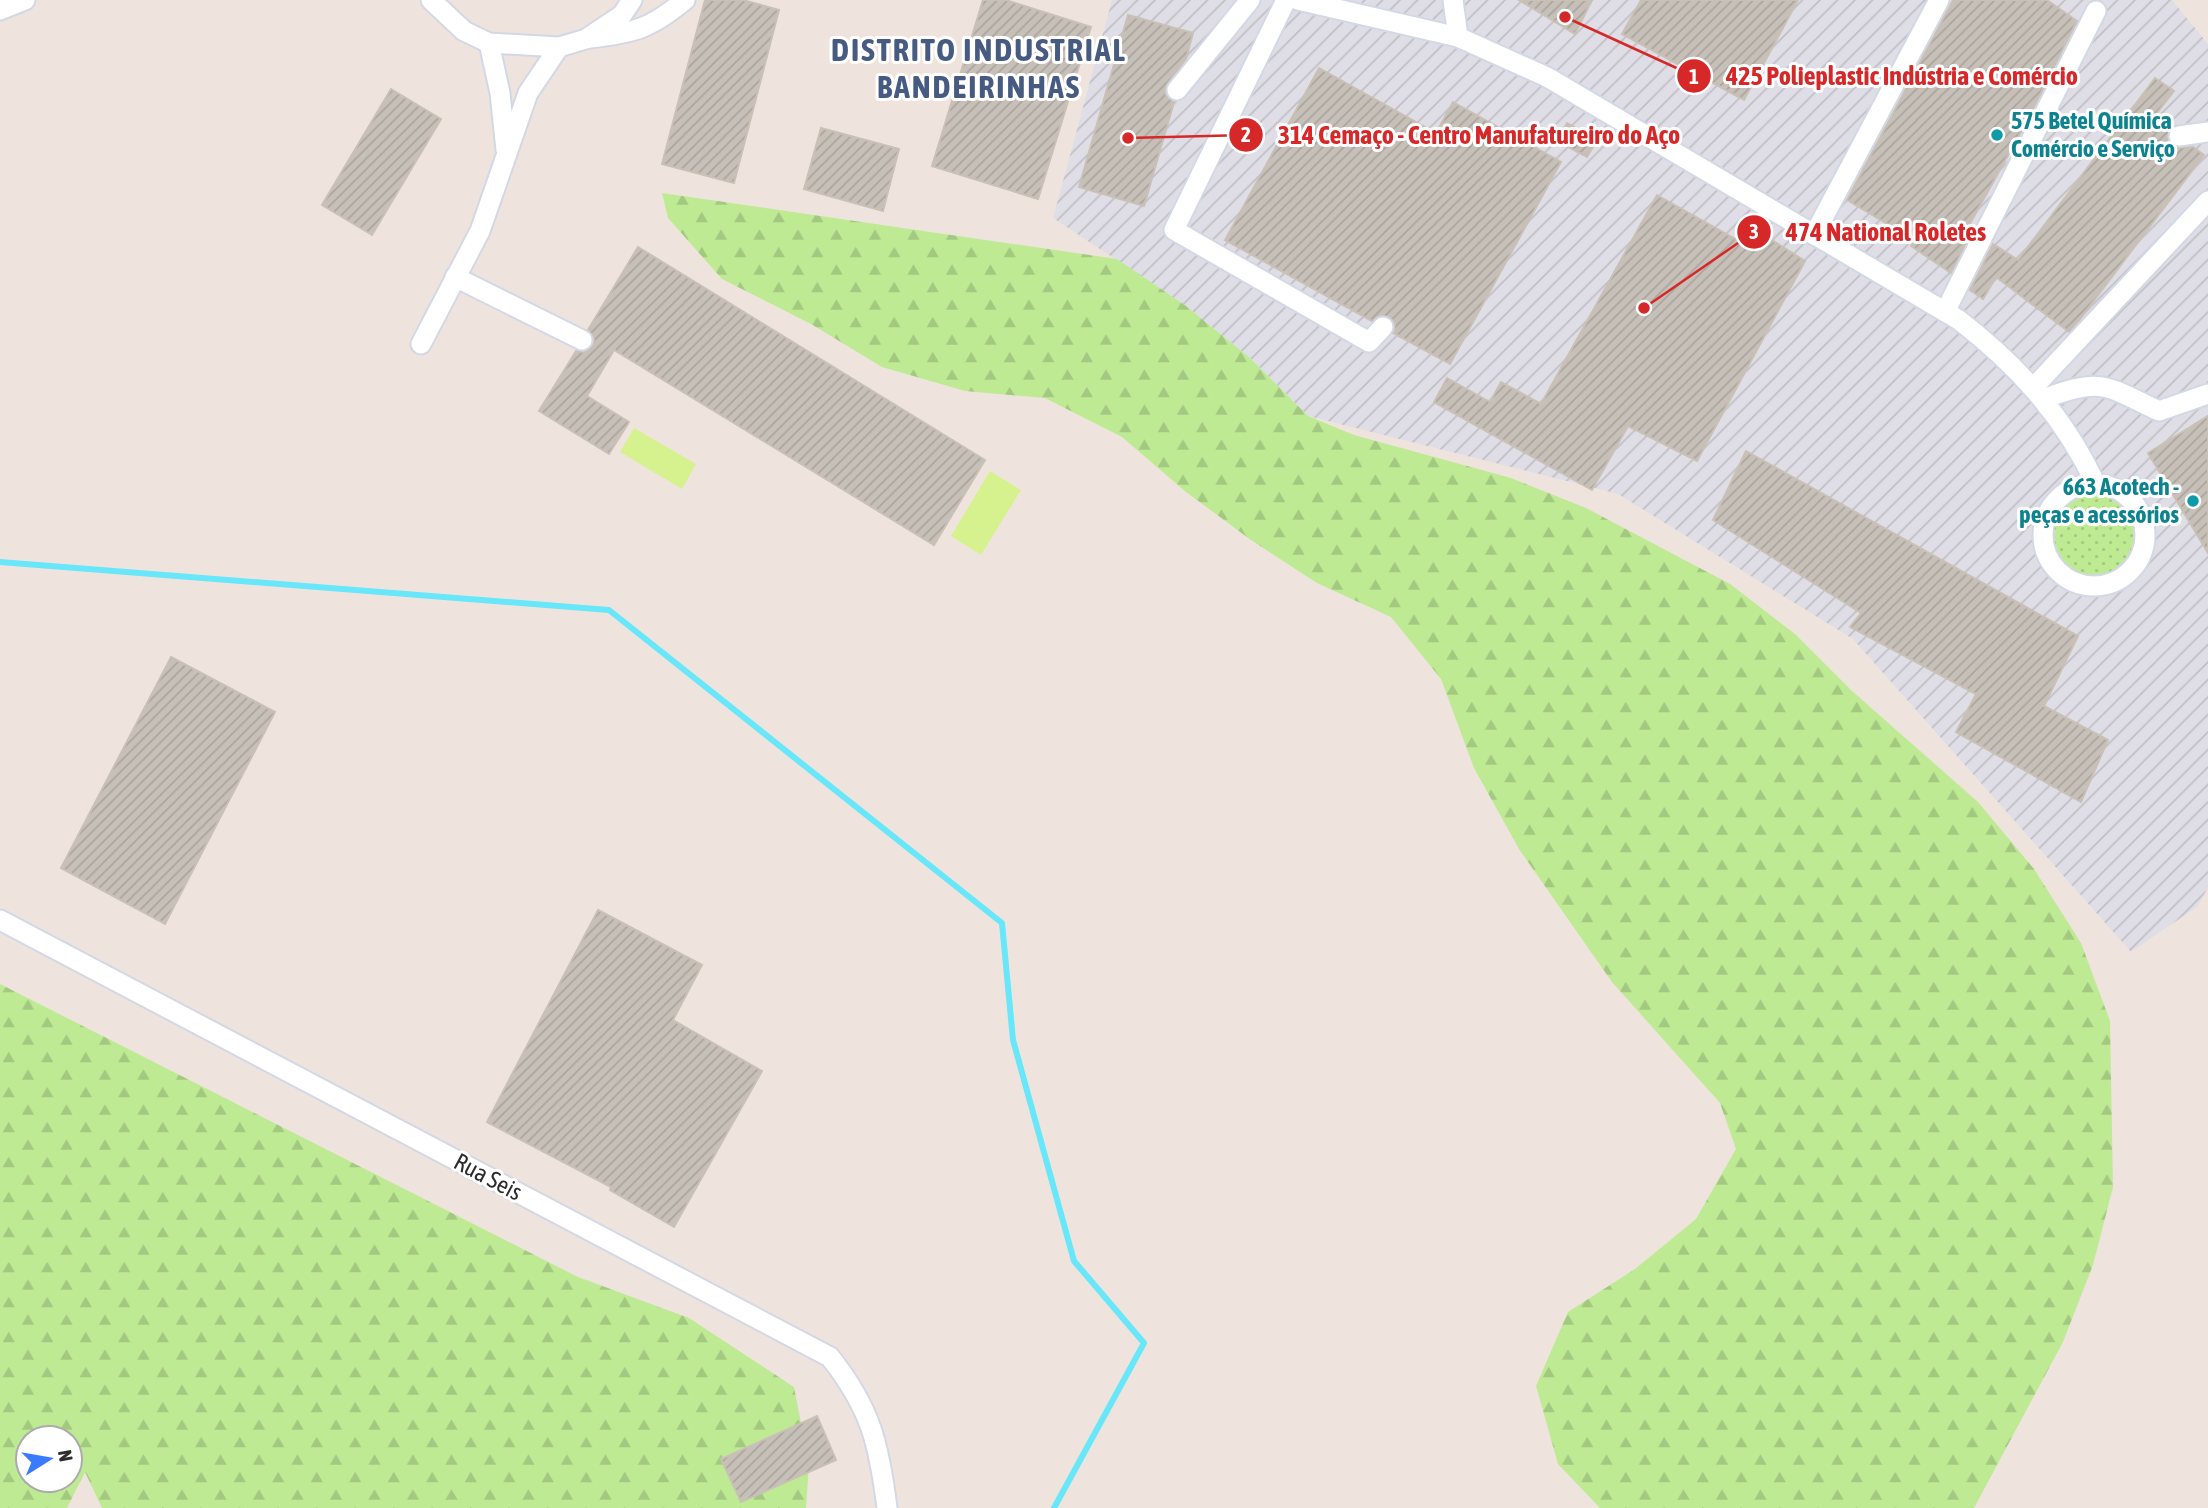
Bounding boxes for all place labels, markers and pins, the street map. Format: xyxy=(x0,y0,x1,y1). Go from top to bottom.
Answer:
callout: 425 Polieplastic Indústria e Comércio xyxy=(1677,53,2092,100)
place label: 575 Betel Química Comércio e Serviço xyxy=(2011,107,2175,162)
callout: 314 Cemaço - Centro Manufatureiro do Aço xyxy=(1229,111,1694,158)
marker: 575 Betel Química Comércio e Serviço xyxy=(1989,127,2005,143)
callout: 474 National Roletes xyxy=(1737,208,2000,255)
place label: 663 Acotech - peças e acessórios xyxy=(2019,473,2180,528)
marker: 663 Acotech - peças e acessórios xyxy=(2185,493,2201,509)

